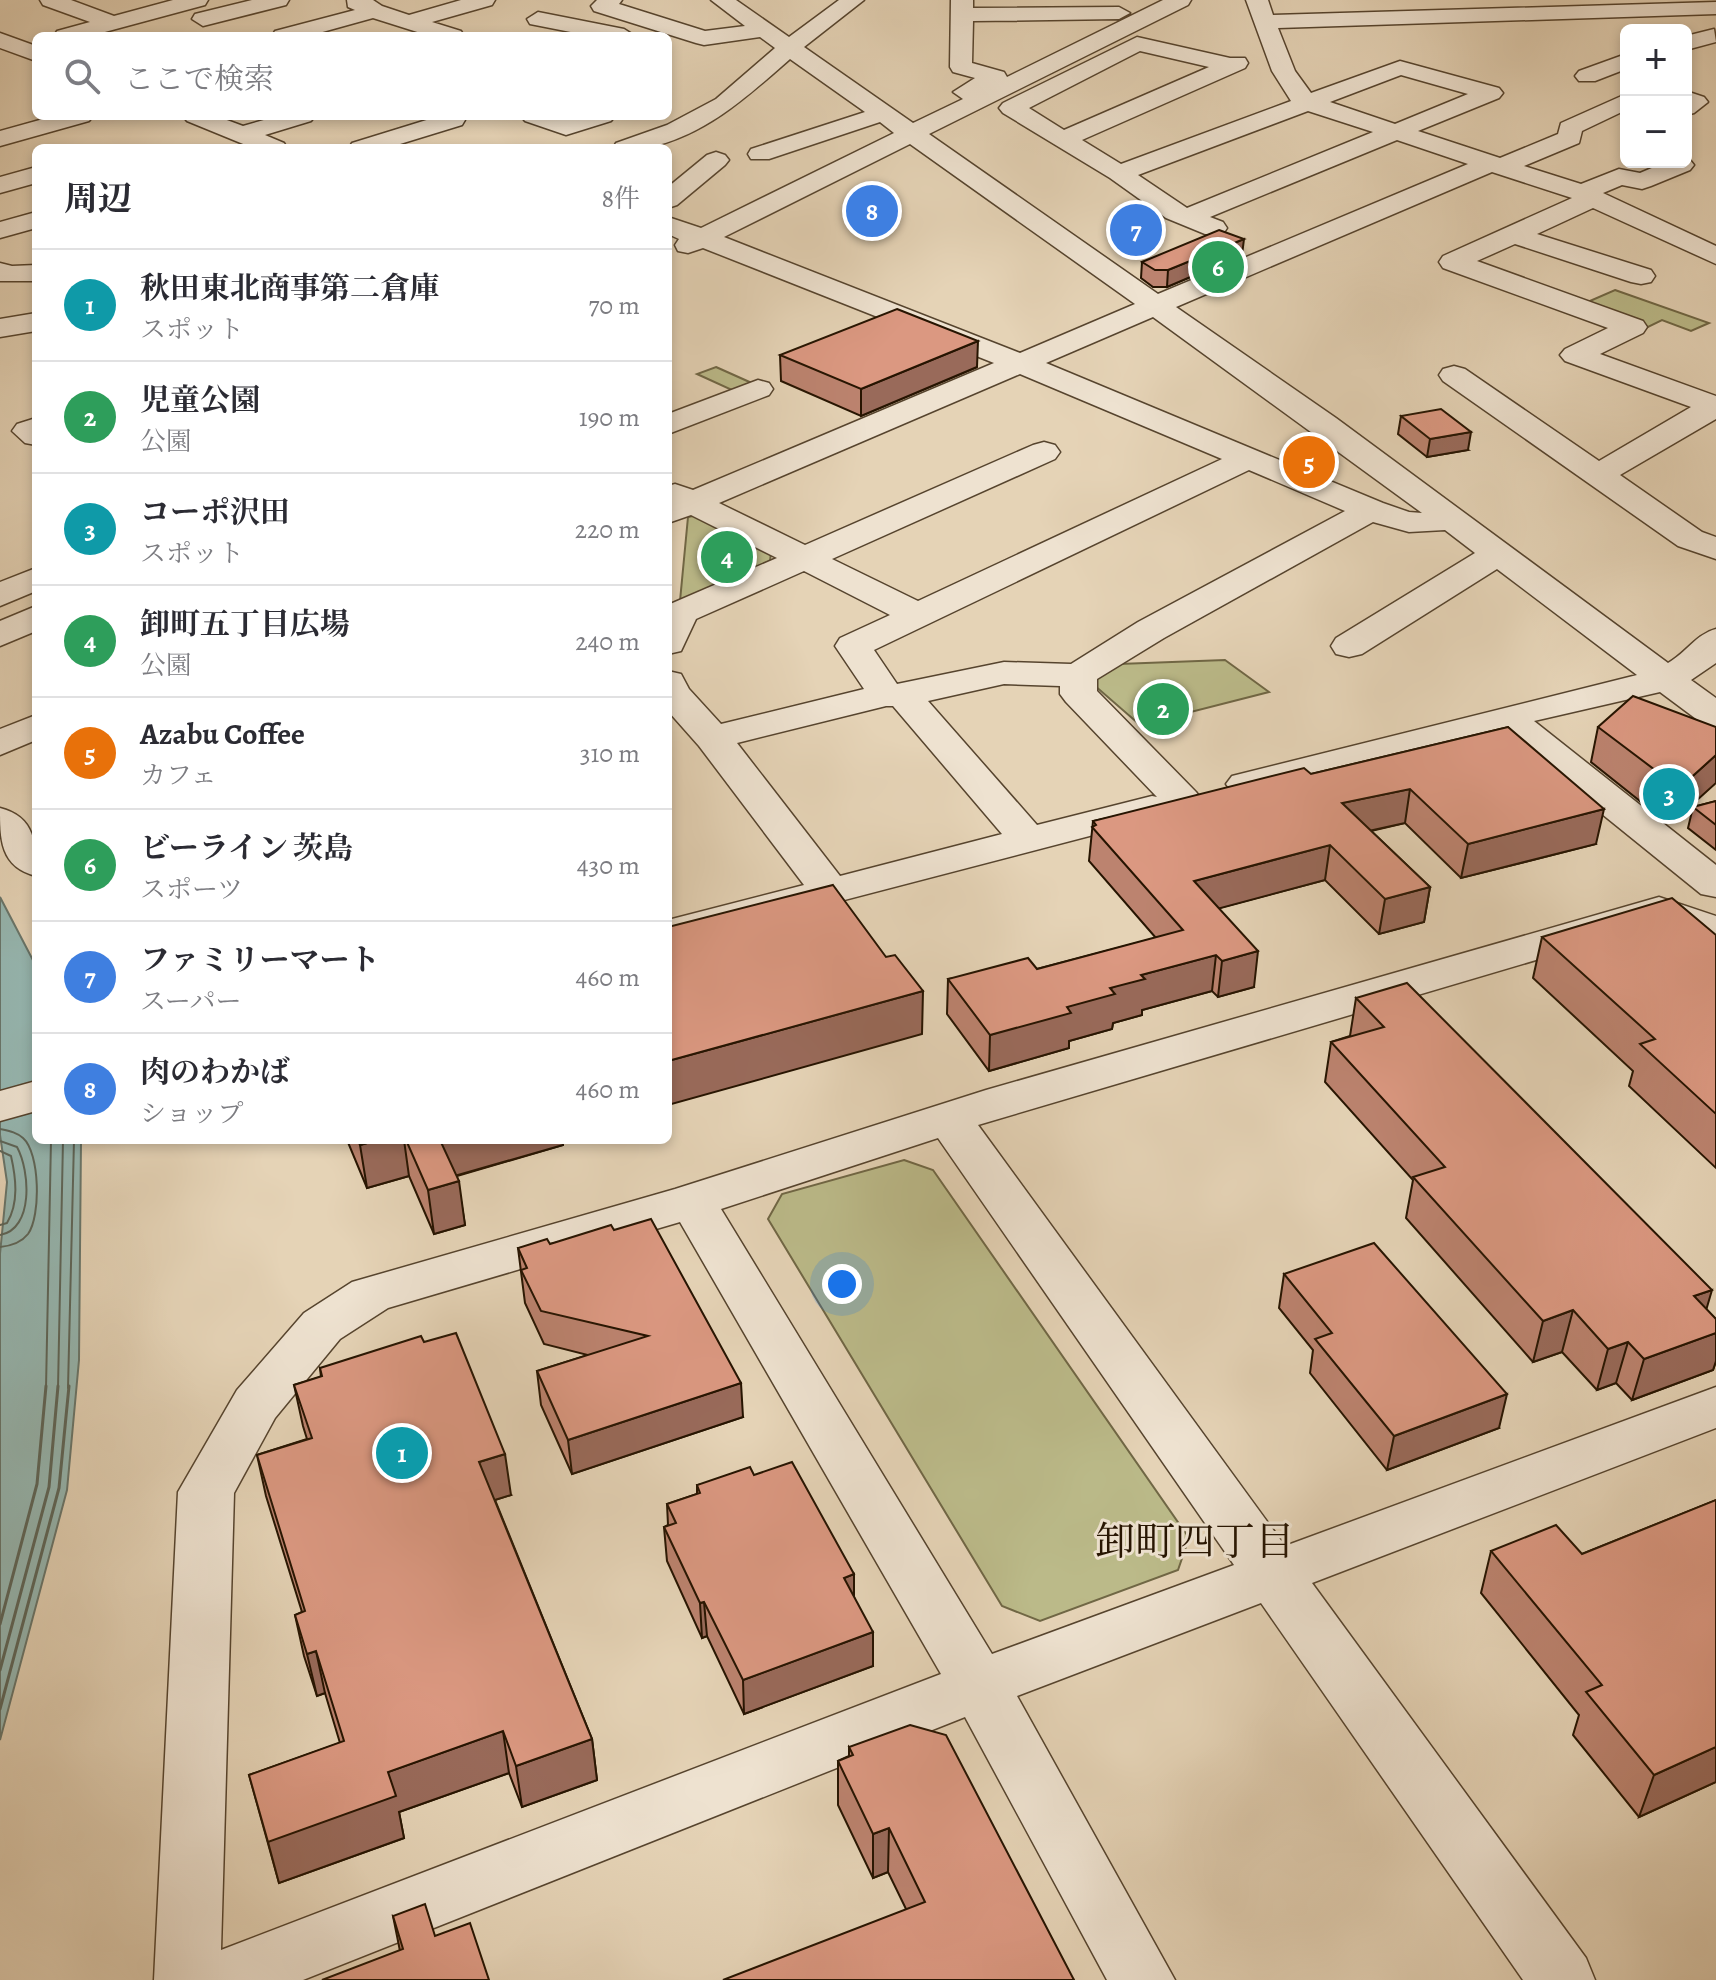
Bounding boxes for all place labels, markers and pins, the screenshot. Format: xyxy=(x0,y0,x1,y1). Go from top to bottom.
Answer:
pin: 8 xyxy=(846,181,898,241)
pin: 7 xyxy=(1110,200,1162,260)
pin: 6 xyxy=(1192,237,1244,297)
pin: 5 xyxy=(1283,432,1335,492)
pin: 4 xyxy=(701,527,753,587)
pin: 2 xyxy=(1137,679,1189,739)
pin: 3 xyxy=(1643,764,1695,824)
pin: 1 xyxy=(376,1423,428,1483)

